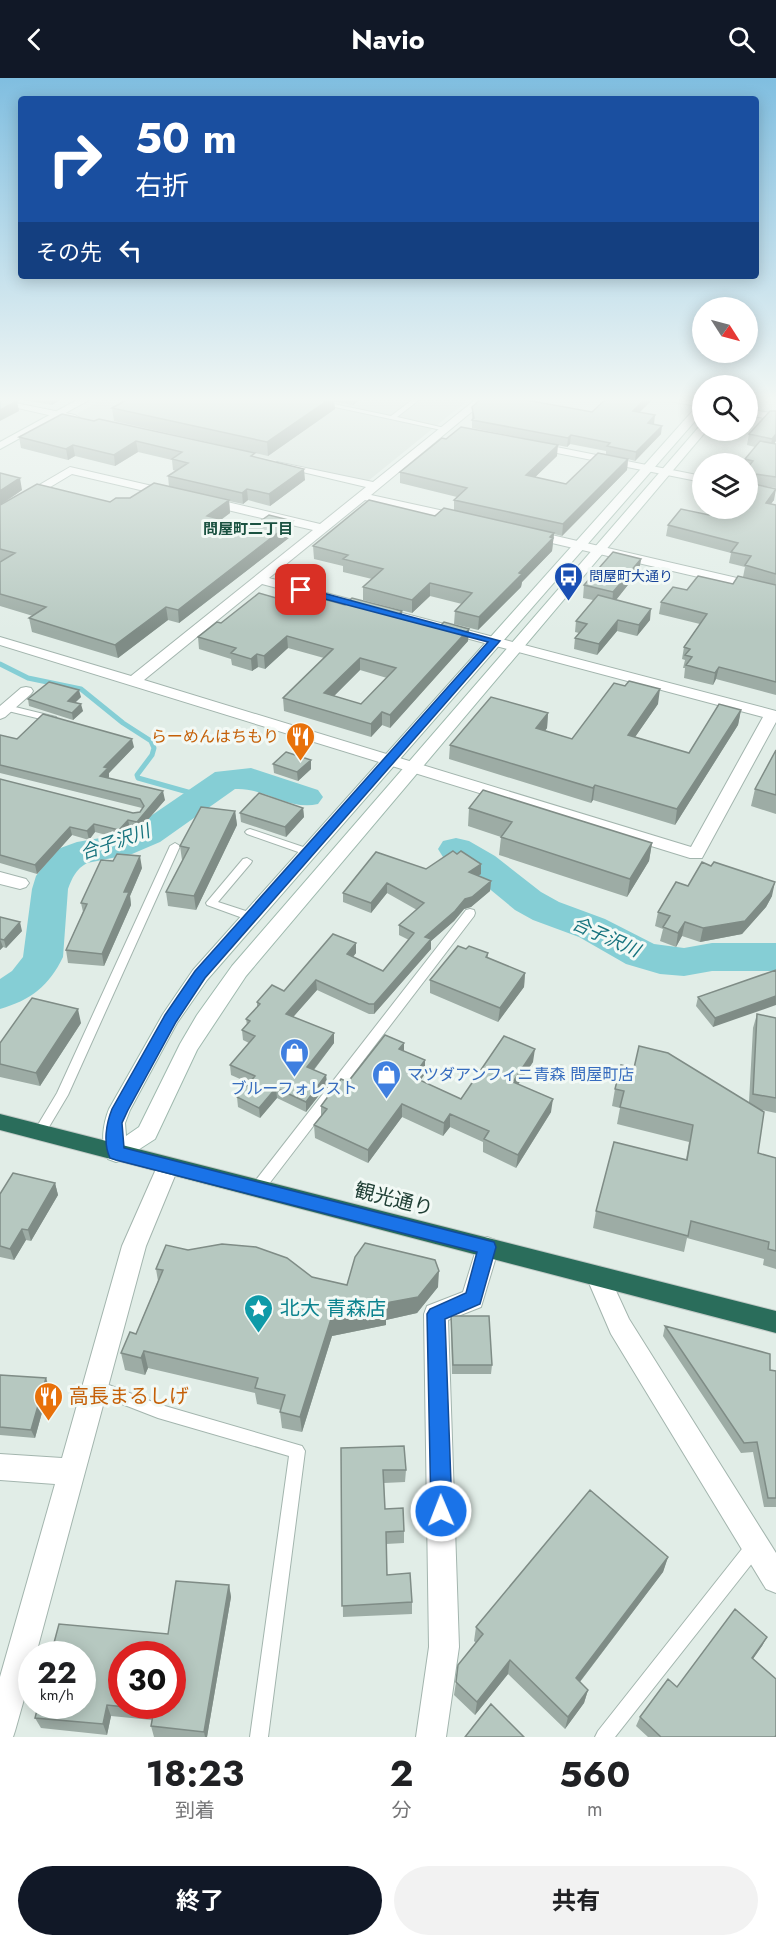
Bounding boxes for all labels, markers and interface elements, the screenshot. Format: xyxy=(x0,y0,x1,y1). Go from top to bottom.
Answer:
text: Navio xyxy=(351,20,425,59)
icon: back xyxy=(18,23,51,56)
icon: search xyxy=(725,23,758,56)
text: 50 m xyxy=(135,108,237,169)
icon: right xyxy=(36,120,114,198)
text: 右折 xyxy=(135,166,189,205)
icon: left xyxy=(114,234,147,267)
text: その先 xyxy=(36,236,102,268)
north arrow xyxy=(692,297,758,363)
map controls xyxy=(692,297,758,519)
button: search xyxy=(692,375,758,441)
button: layers xyxy=(692,453,758,519)
district label: 問屋町二丁目 xyxy=(203,518,293,540)
bus stop icon: 問屋町大通り xyxy=(552,560,584,602)
pin xyxy=(275,564,326,615)
place label: 問屋町大通り xyxy=(589,566,673,586)
icon: arrive xyxy=(284,573,317,606)
restaurant icon: らーめんはちもり xyxy=(284,720,316,762)
place label: らーめんはちもり xyxy=(151,725,279,748)
water label: 合子沢川 xyxy=(77,817,155,866)
water label: 合子沢川 xyxy=(568,910,646,964)
shop icon: ブルーフォレスト xyxy=(278,1036,310,1078)
shop icon: マツダアンフィニ青森 問屋町店 xyxy=(370,1058,402,1100)
place label: マツダアンフィニ青森 問屋町店 xyxy=(407,1063,634,1086)
place label: ブルーフォレスト xyxy=(230,1077,358,1100)
street label: 観光通り xyxy=(352,1176,436,1223)
place icon: 北大 青森店 xyxy=(243,1292,275,1334)
place label: 北大 青森店 xyxy=(280,1294,386,1323)
restaurant icon: 高長まるしげ xyxy=(32,1380,64,1422)
place label: 高長まるしげ xyxy=(69,1382,189,1411)
position arrow xyxy=(409,1479,473,1543)
speed limit sign: 30 xyxy=(108,1641,186,1719)
text: 22 xyxy=(37,1651,77,1694)
text: km/h xyxy=(40,1684,74,1706)
text: 18:23 xyxy=(146,1747,244,1799)
text: 2 xyxy=(390,1747,413,1799)
text: 560 xyxy=(559,1748,630,1800)
text: m xyxy=(587,1795,603,1824)
text: 到着 xyxy=(175,1796,215,1825)
text: 分 xyxy=(392,1796,412,1825)
button: 終了 xyxy=(18,1866,382,1935)
button: 共有 xyxy=(394,1866,758,1935)

